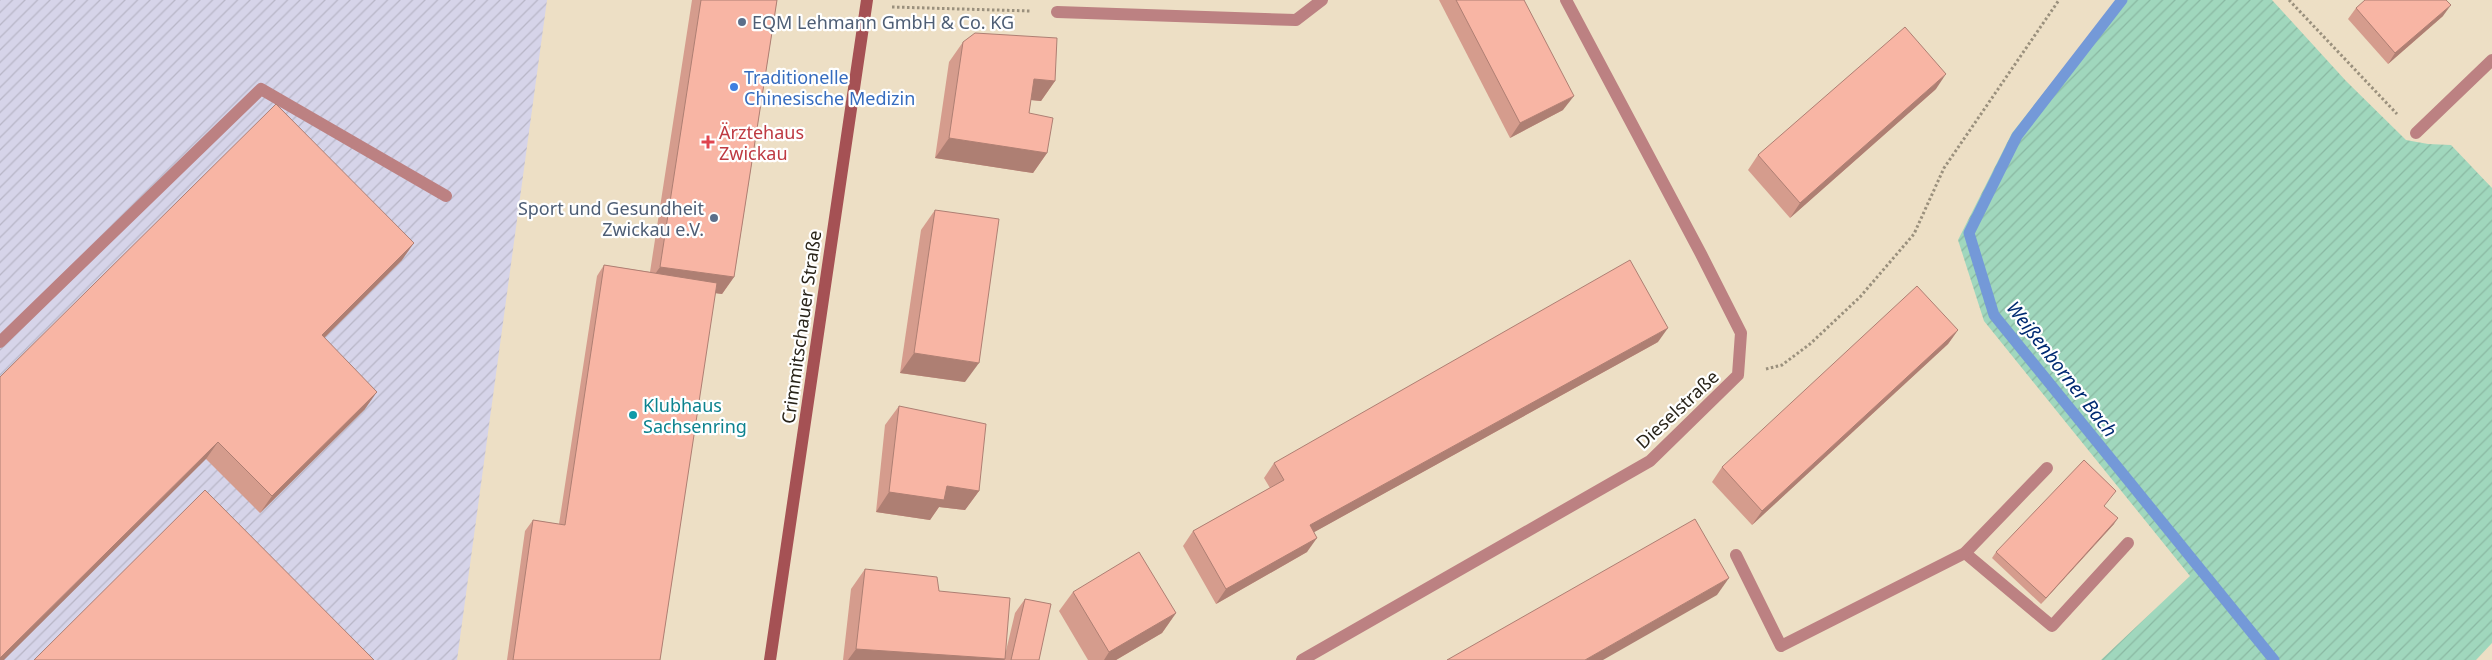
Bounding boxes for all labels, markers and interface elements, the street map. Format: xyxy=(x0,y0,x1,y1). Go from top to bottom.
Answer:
place label: EQM Lehmann GmbH & Co. KG xyxy=(752,10,1014,34)
marker: EQM Lehmann GmbH & Co. KG xyxy=(736,16,748,28)
place label: Traditionelle Chinesische Medizin xyxy=(744,65,915,110)
marker: Traditionelle Chinesische Medizin xyxy=(728,81,740,93)
place label: Ärztehaus Zwickau xyxy=(719,120,804,165)
marker: Ärztehaus Zwickau xyxy=(701,135,715,149)
place label: Sport und Gesundheit Zwickau e.V. xyxy=(518,196,704,241)
marker: Sport und Gesundheit Zwickau e.V. xyxy=(708,212,720,224)
street label: Crimmitschauer Straße xyxy=(776,229,826,425)
water label: Weißenborner Bach xyxy=(2001,296,2123,442)
street label: Dieselstraße xyxy=(1630,364,1724,454)
place label: Klubhaus Sachsenring xyxy=(643,393,747,438)
marker: Klubhaus Sachsenring xyxy=(627,409,639,421)

